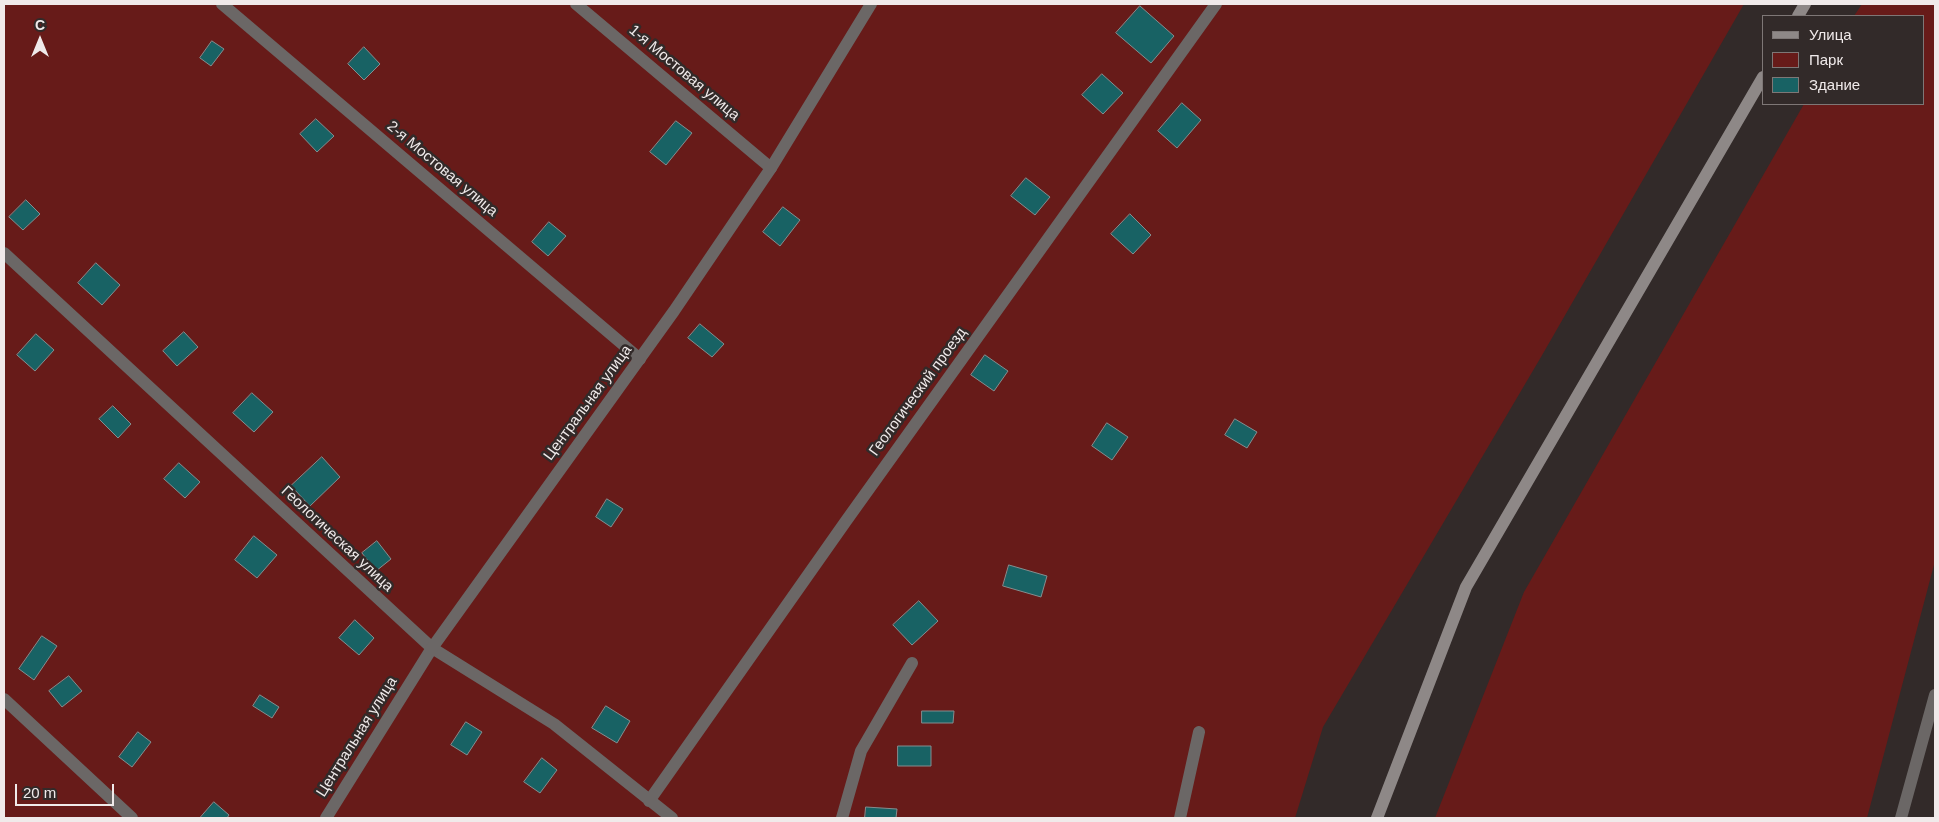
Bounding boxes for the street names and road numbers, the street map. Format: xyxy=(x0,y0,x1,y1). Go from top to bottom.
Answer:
street label: 1-я Мостовая улица xyxy=(625,21,743,125)
street label: 2-я Мостовая улица xyxy=(383,117,501,221)
street label: Геологический проезд xyxy=(866,324,970,460)
street label: Центральная улица xyxy=(540,342,636,464)
street label: Геологическая улица xyxy=(277,482,397,596)
street label: Центральная улица xyxy=(313,674,401,800)

